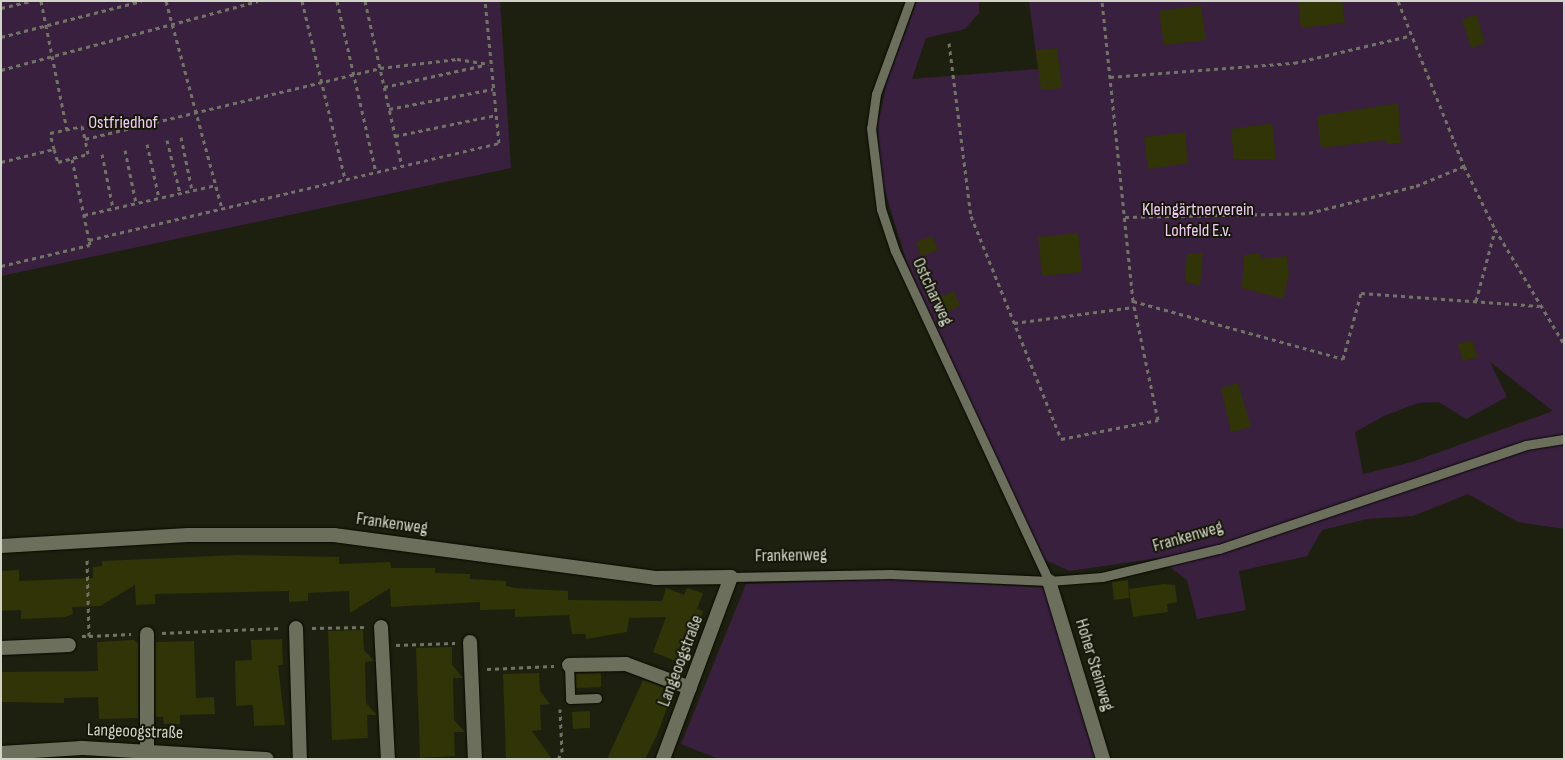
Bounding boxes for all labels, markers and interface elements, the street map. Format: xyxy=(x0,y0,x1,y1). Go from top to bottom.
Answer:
park label: Ostfriedhof xyxy=(88,112,158,134)
park label: Kleingärtnerverein Lohfeld E.v. xyxy=(1142,200,1254,242)
street label: Ostcharweg xyxy=(907,255,957,329)
street label: Frankenweg xyxy=(355,508,429,540)
street label: Frankenweg xyxy=(1150,517,1226,557)
street label: Frankenweg xyxy=(755,545,827,567)
street label: Langeoogstraße xyxy=(654,612,708,710)
street label: Hoher Steinweg xyxy=(1070,616,1118,714)
street label: Langeoogstraße xyxy=(87,720,183,744)

